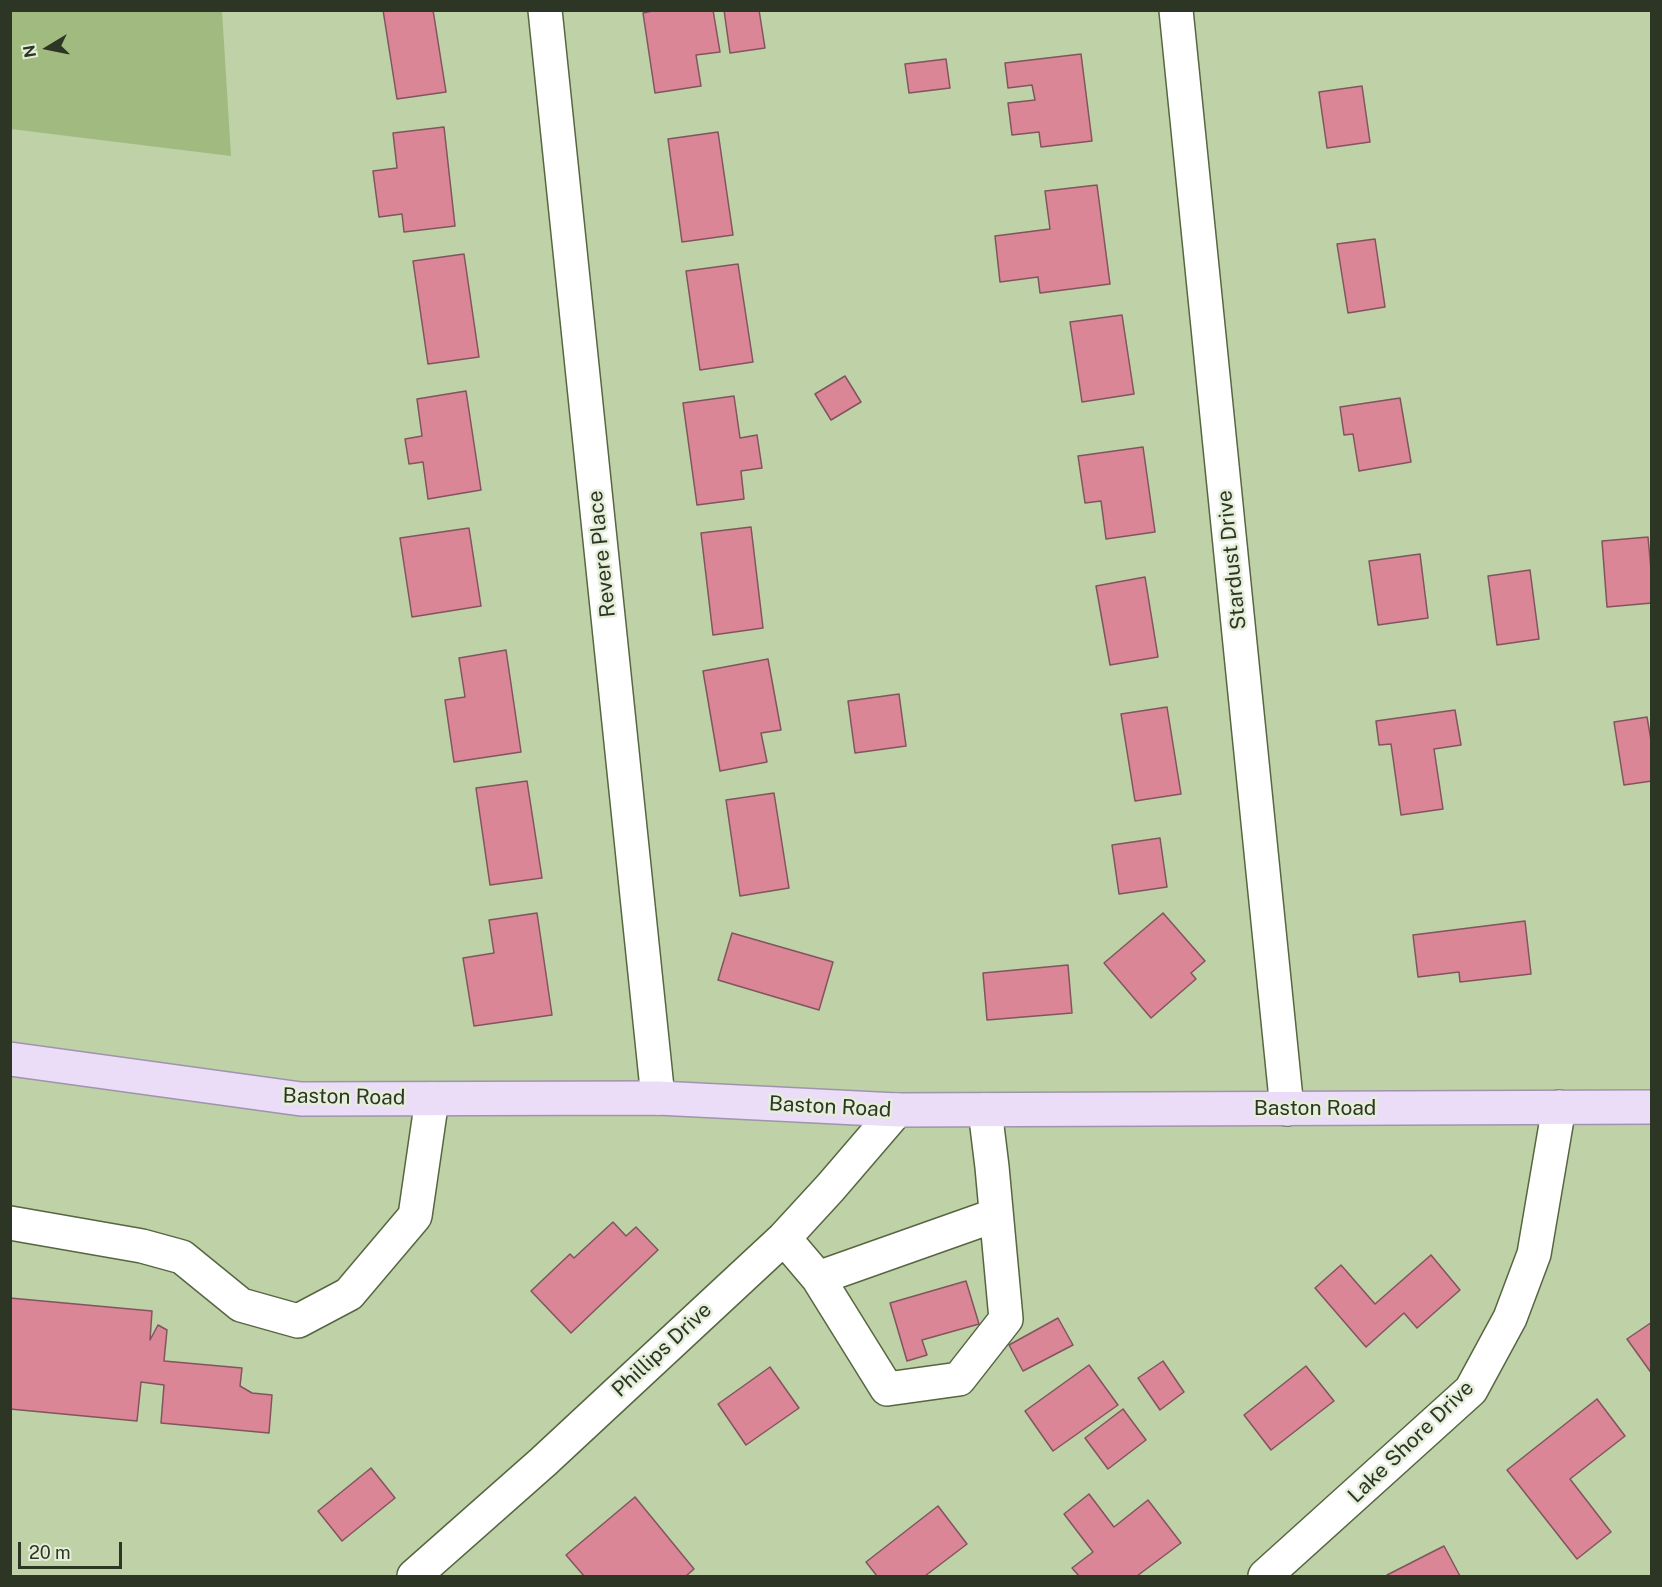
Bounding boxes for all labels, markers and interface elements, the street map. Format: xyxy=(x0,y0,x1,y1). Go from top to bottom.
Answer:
north arrow xyxy=(18,18,78,78)
text: N xyxy=(19,43,40,59)
street label: Revere Place xyxy=(583,489,621,619)
street label: Stardust Drive xyxy=(1212,489,1252,631)
street label: Baston Road xyxy=(282,1083,406,1111)
street label: Baston Road xyxy=(768,1091,892,1123)
street label: Baston Road xyxy=(1254,1096,1376,1122)
street label: Phillips Drive xyxy=(607,1298,717,1402)
street label: Lake Shore Drive xyxy=(1343,1376,1479,1508)
scale bar xyxy=(21,1530,124,1568)
text: 20 m xyxy=(29,1542,71,1563)

